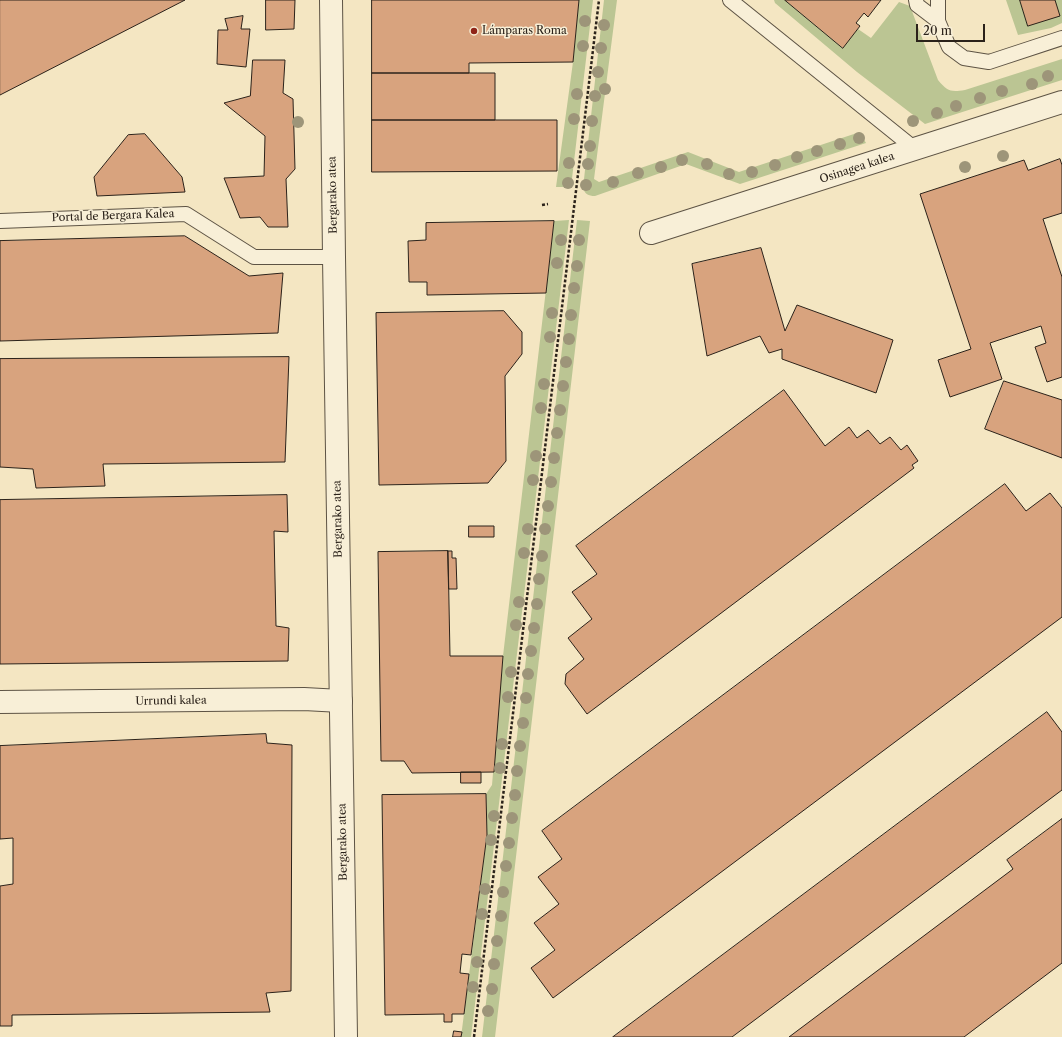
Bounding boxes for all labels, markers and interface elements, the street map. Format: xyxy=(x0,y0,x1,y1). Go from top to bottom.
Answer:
scale bar xyxy=(918,16,987,42)
text: 20 m xyxy=(923,23,952,38)
place label: Lámparas Roma xyxy=(482,24,567,38)
marker: Lámparas Roma xyxy=(469,26,479,36)
street label: Osinagea kalea xyxy=(818,150,896,186)
street label: Bergarako atea xyxy=(326,156,340,234)
street label: Portal de Bergara Kalea xyxy=(51,207,175,225)
street label: Bergarako atea xyxy=(331,480,345,558)
street label: Urrundi kalea xyxy=(135,694,207,708)
street label: Bergarako atea xyxy=(336,803,350,881)

